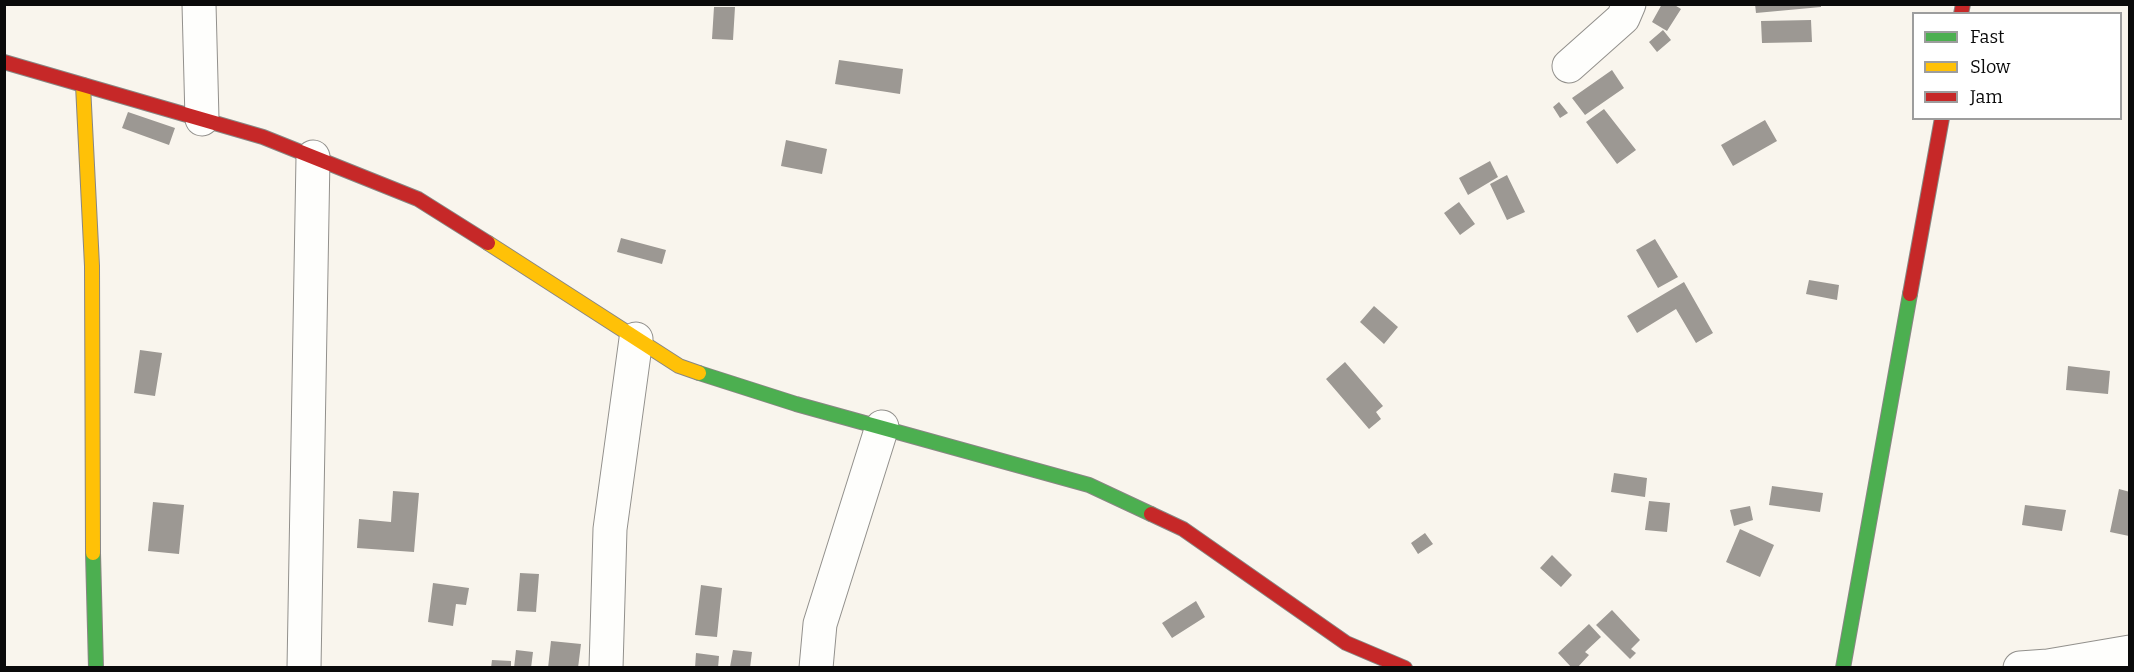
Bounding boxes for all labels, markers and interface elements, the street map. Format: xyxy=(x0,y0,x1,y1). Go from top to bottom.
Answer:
legend xyxy=(1912,12,2122,120)
text: Fast xyxy=(1970,26,2005,48)
text: Slow xyxy=(1970,56,2010,78)
text: Jam xyxy=(1970,86,2003,108)

